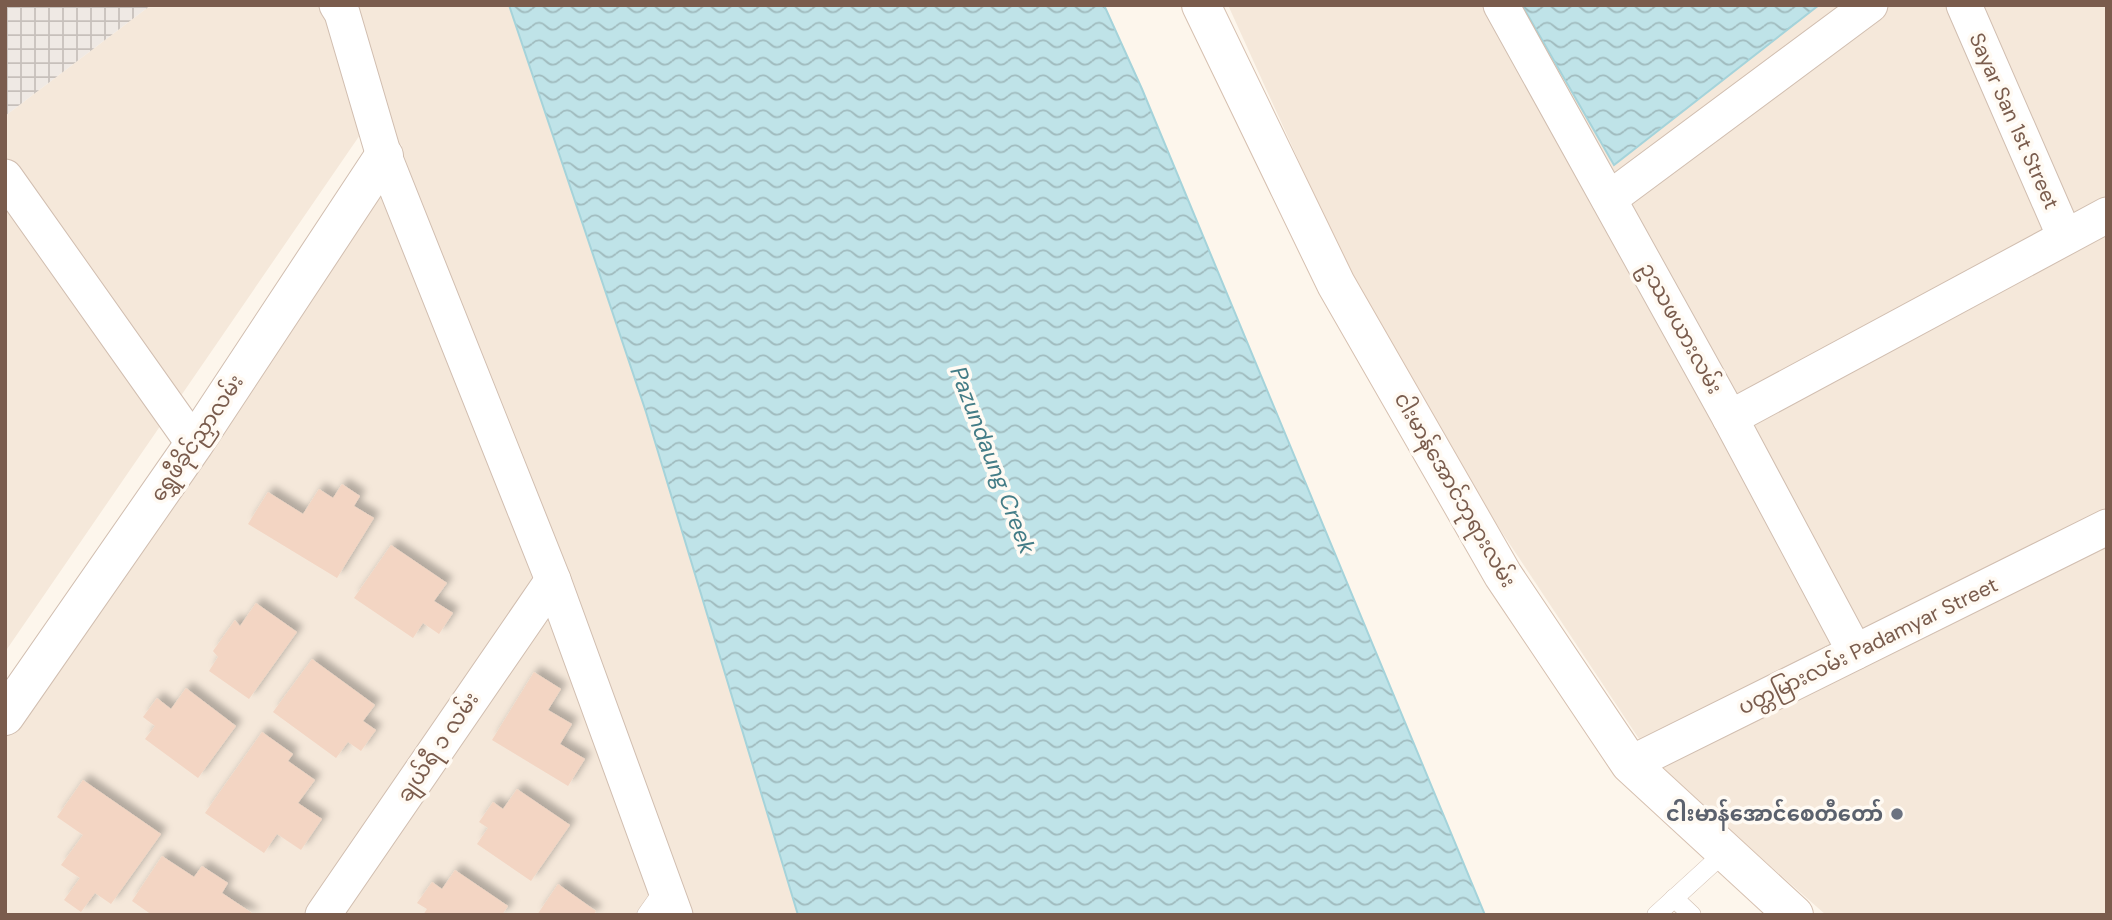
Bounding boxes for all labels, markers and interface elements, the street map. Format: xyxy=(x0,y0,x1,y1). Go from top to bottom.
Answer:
street label: Sayar San 1st Street xyxy=(1963,28,2065,214)
street label: ဥဿဖယားလမ်း xyxy=(1631,256,1731,400)
water label: Pazundaung Creek xyxy=(943,362,1043,558)
street label: ရွှေဖီခိုင်ညှာလမ်း xyxy=(143,368,252,509)
street label: ငါးမာန်အောင်ဘုရားလမ်း xyxy=(1385,386,1524,594)
street label: ပတ္တမြားလမ်း Padamyar Street xyxy=(1733,569,2004,724)
street label: ချယ်ရီ ၁ လမ်း xyxy=(389,685,488,810)
place label: ငါးမာန်အောင်စေတီတော် xyxy=(1666,798,1883,831)
marker: ငါးမာန်အောင်စေတီတော် xyxy=(1889,806,1905,822)

